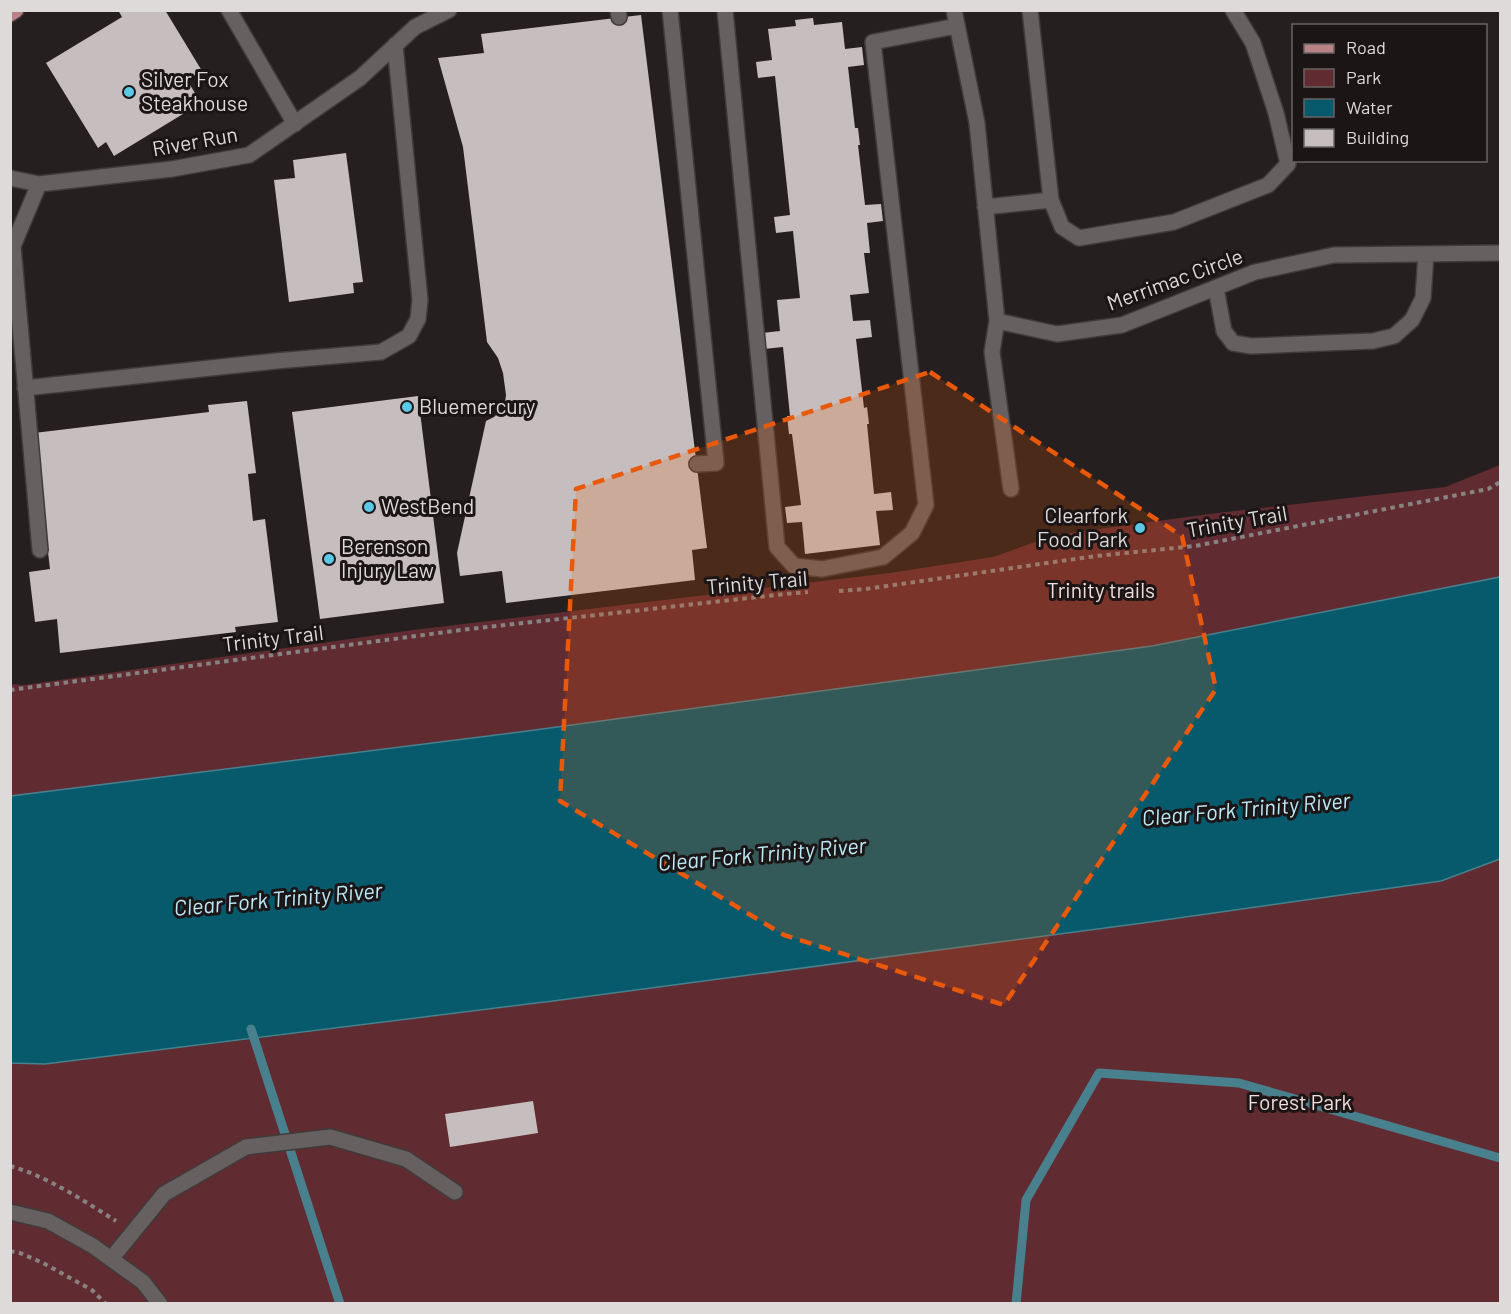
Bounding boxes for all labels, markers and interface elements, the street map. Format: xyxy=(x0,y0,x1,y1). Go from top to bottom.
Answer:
legend xyxy=(1292,24,1487,162)
text: Road xyxy=(1346,36,1386,58)
place label: Silver Fox Steakhouse xyxy=(141,66,248,115)
text: Park xyxy=(1346,66,1381,88)
marker: Silver Fox Steakhouse xyxy=(122,85,136,99)
text: Water xyxy=(1346,96,1393,118)
street label: River Run xyxy=(150,121,239,160)
text: Building xyxy=(1346,126,1409,148)
street label: Merrimac Circle xyxy=(1103,242,1246,315)
place label: Bluemercury xyxy=(419,393,536,418)
marker: Bluemercury xyxy=(400,400,414,414)
place label: WestBend xyxy=(381,493,474,518)
street label: Trinity Trail xyxy=(1185,499,1289,542)
marker: WestBend xyxy=(362,500,376,514)
place label: Clearfork Food Park xyxy=(1037,502,1128,551)
marker: Clearfork Food Park xyxy=(1133,521,1147,535)
place label: Berenson Injury Law xyxy=(341,533,434,582)
marker: Berenson Injury Law xyxy=(322,552,336,566)
street label: Trinity Trail xyxy=(705,565,808,598)
park label: Trinity trails xyxy=(1047,577,1155,602)
street label: Trinity Trail xyxy=(221,619,325,656)
water label: Clear Fork Trinity River xyxy=(1141,786,1352,830)
water label: Clear Fork Trinity River xyxy=(657,831,868,875)
water label: Clear Fork Trinity River xyxy=(173,876,384,920)
park label: Forest Park xyxy=(1248,1089,1352,1114)

